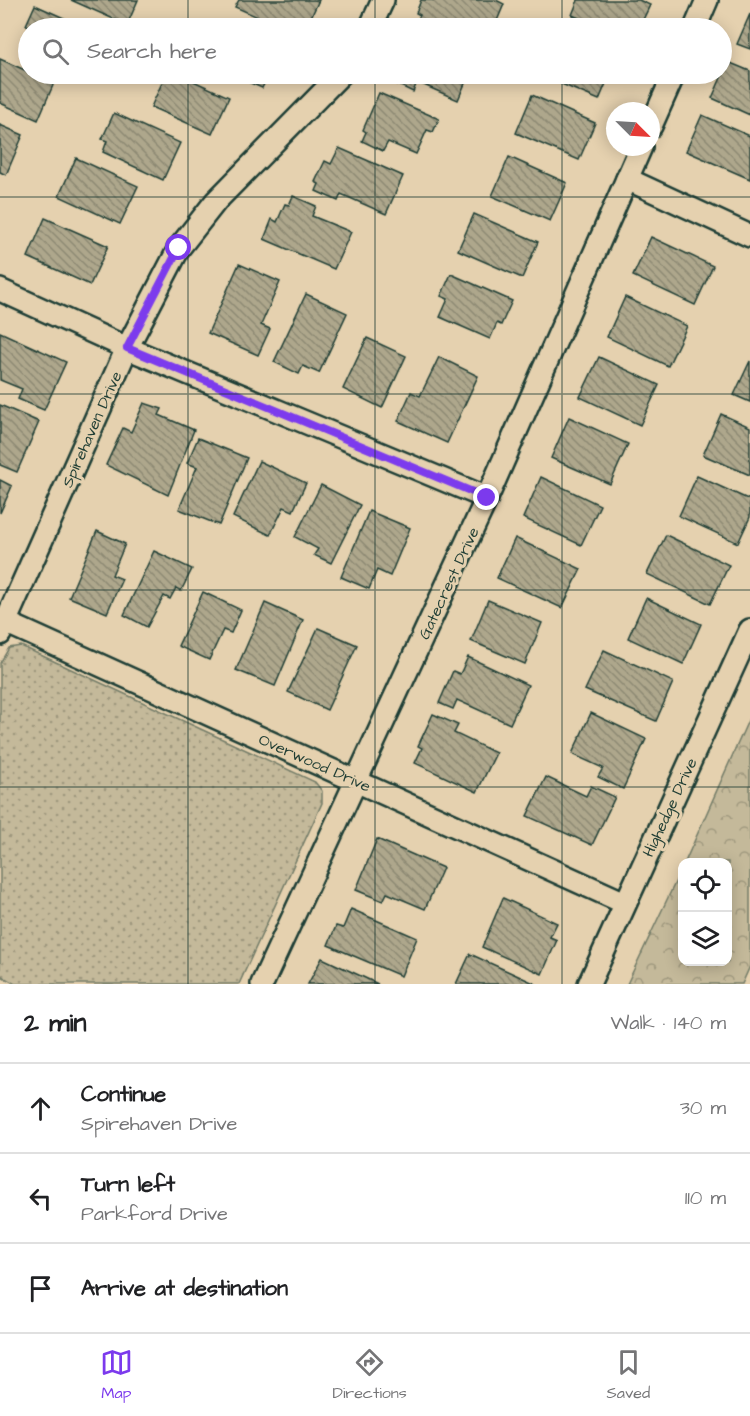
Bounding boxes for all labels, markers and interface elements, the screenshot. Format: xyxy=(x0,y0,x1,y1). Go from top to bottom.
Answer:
search box xyxy=(18,18,732,84)
icon: search xyxy=(39,35,72,68)
text: Search here xyxy=(87,36,217,67)
north arrow xyxy=(606,102,660,156)
route start xyxy=(165,234,191,260)
street label: Spirehaven Drive xyxy=(56,367,128,491)
route end xyxy=(473,484,499,510)
street label: Gatecrest Drive xyxy=(413,523,485,643)
street label: Overwood Drive xyxy=(255,728,374,798)
street label: Highedge Drive xyxy=(637,754,704,861)
map controls xyxy=(678,858,732,966)
button: locate xyxy=(678,858,732,912)
button: layers xyxy=(678,912,732,966)
text: 2 min xyxy=(24,1005,86,1041)
text: Walk · 140 m xyxy=(610,1009,726,1037)
text: Continue xyxy=(81,1079,166,1110)
icon: ahead xyxy=(24,1092,57,1125)
text: 30 m xyxy=(680,1094,726,1122)
text: Spirehaven Drive xyxy=(81,1110,237,1138)
text: Turn left xyxy=(81,1169,175,1200)
icon: left xyxy=(24,1182,57,1215)
text: 110 m xyxy=(685,1184,726,1212)
text: Parkford Drive xyxy=(81,1200,228,1228)
icon: arrive xyxy=(24,1272,57,1305)
text: Arrive at destination xyxy=(81,1273,288,1304)
tab: Map xyxy=(100,1346,133,1404)
tab: Directions xyxy=(333,1346,407,1404)
tab: Saved xyxy=(607,1346,650,1404)

